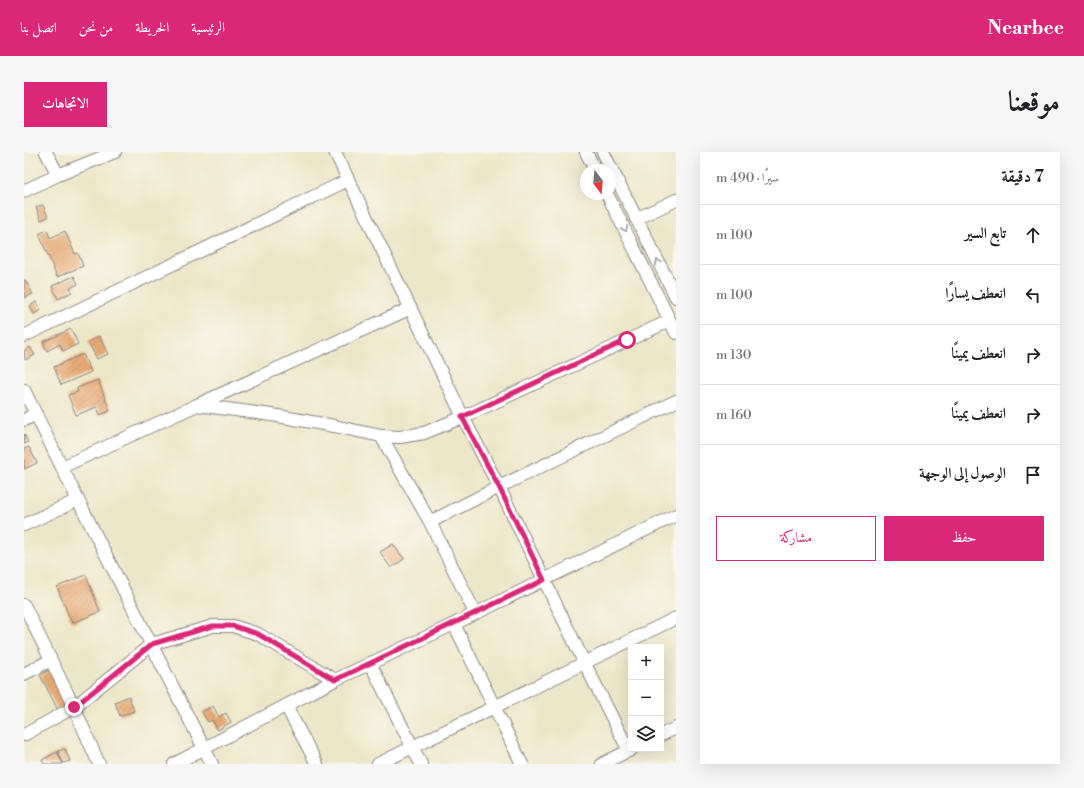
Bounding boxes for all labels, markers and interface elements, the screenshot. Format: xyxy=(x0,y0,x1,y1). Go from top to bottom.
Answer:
text: Nearbee xyxy=(987,16,1064,40)
text: اتصل بنا xyxy=(20,19,57,37)
text: من نحن xyxy=(79,19,113,37)
text: الخريطة xyxy=(135,19,169,37)
text: الرئيسية xyxy=(191,19,225,37)
button: الاتجاهات xyxy=(24,82,107,127)
text: موقعنا xyxy=(1008,85,1060,120)
north arrow xyxy=(580,164,616,200)
text: 7 دقيقة xyxy=(1002,166,1044,188)
text: سيرًا · 490 m xyxy=(716,170,779,186)
text: تابع السير xyxy=(964,224,1006,243)
icon: ahead xyxy=(1022,224,1044,246)
one-way arrow xyxy=(620,225,627,232)
text: 100 m xyxy=(716,227,753,243)
one-way arrow xyxy=(655,259,663,266)
text: انعطف يسارًا xyxy=(945,284,1006,303)
icon: left xyxy=(1022,284,1044,306)
text: 100 m xyxy=(716,287,753,303)
route start xyxy=(618,331,636,349)
text: انعطف يمينًا xyxy=(951,344,1006,363)
icon: right xyxy=(1022,344,1044,366)
text: 130 m xyxy=(716,347,751,363)
text: انعطف يمينًا xyxy=(951,404,1006,423)
icon: right xyxy=(1022,404,1044,426)
text: 160 m xyxy=(716,407,752,423)
text: الوصول إلى الوجهة xyxy=(919,464,1006,483)
icon: arrive xyxy=(1022,464,1044,486)
button: مشاركة xyxy=(716,516,876,561)
button: حفظ xyxy=(884,516,1044,561)
map controls xyxy=(628,644,664,752)
button: + xyxy=(628,644,664,680)
button: − xyxy=(628,680,664,716)
route end xyxy=(65,698,83,716)
button: layers xyxy=(628,716,664,752)

